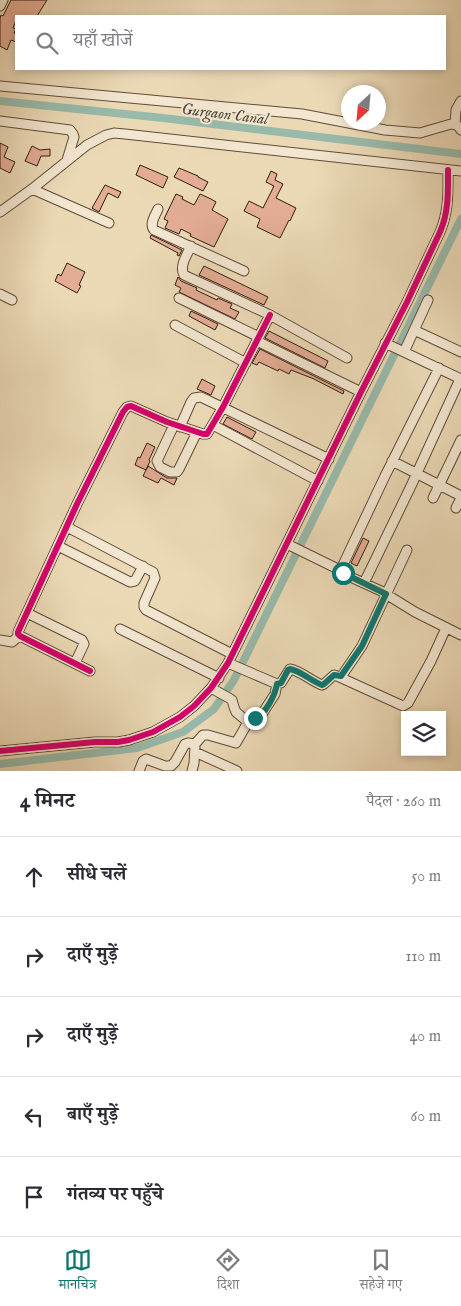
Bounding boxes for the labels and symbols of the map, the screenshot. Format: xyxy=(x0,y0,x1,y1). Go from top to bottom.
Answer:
north arrow xyxy=(341,85,386,130)
water label: Gurgaon Canal xyxy=(180,100,270,130)
route start xyxy=(332,562,355,585)
route end xyxy=(244,707,267,730)

